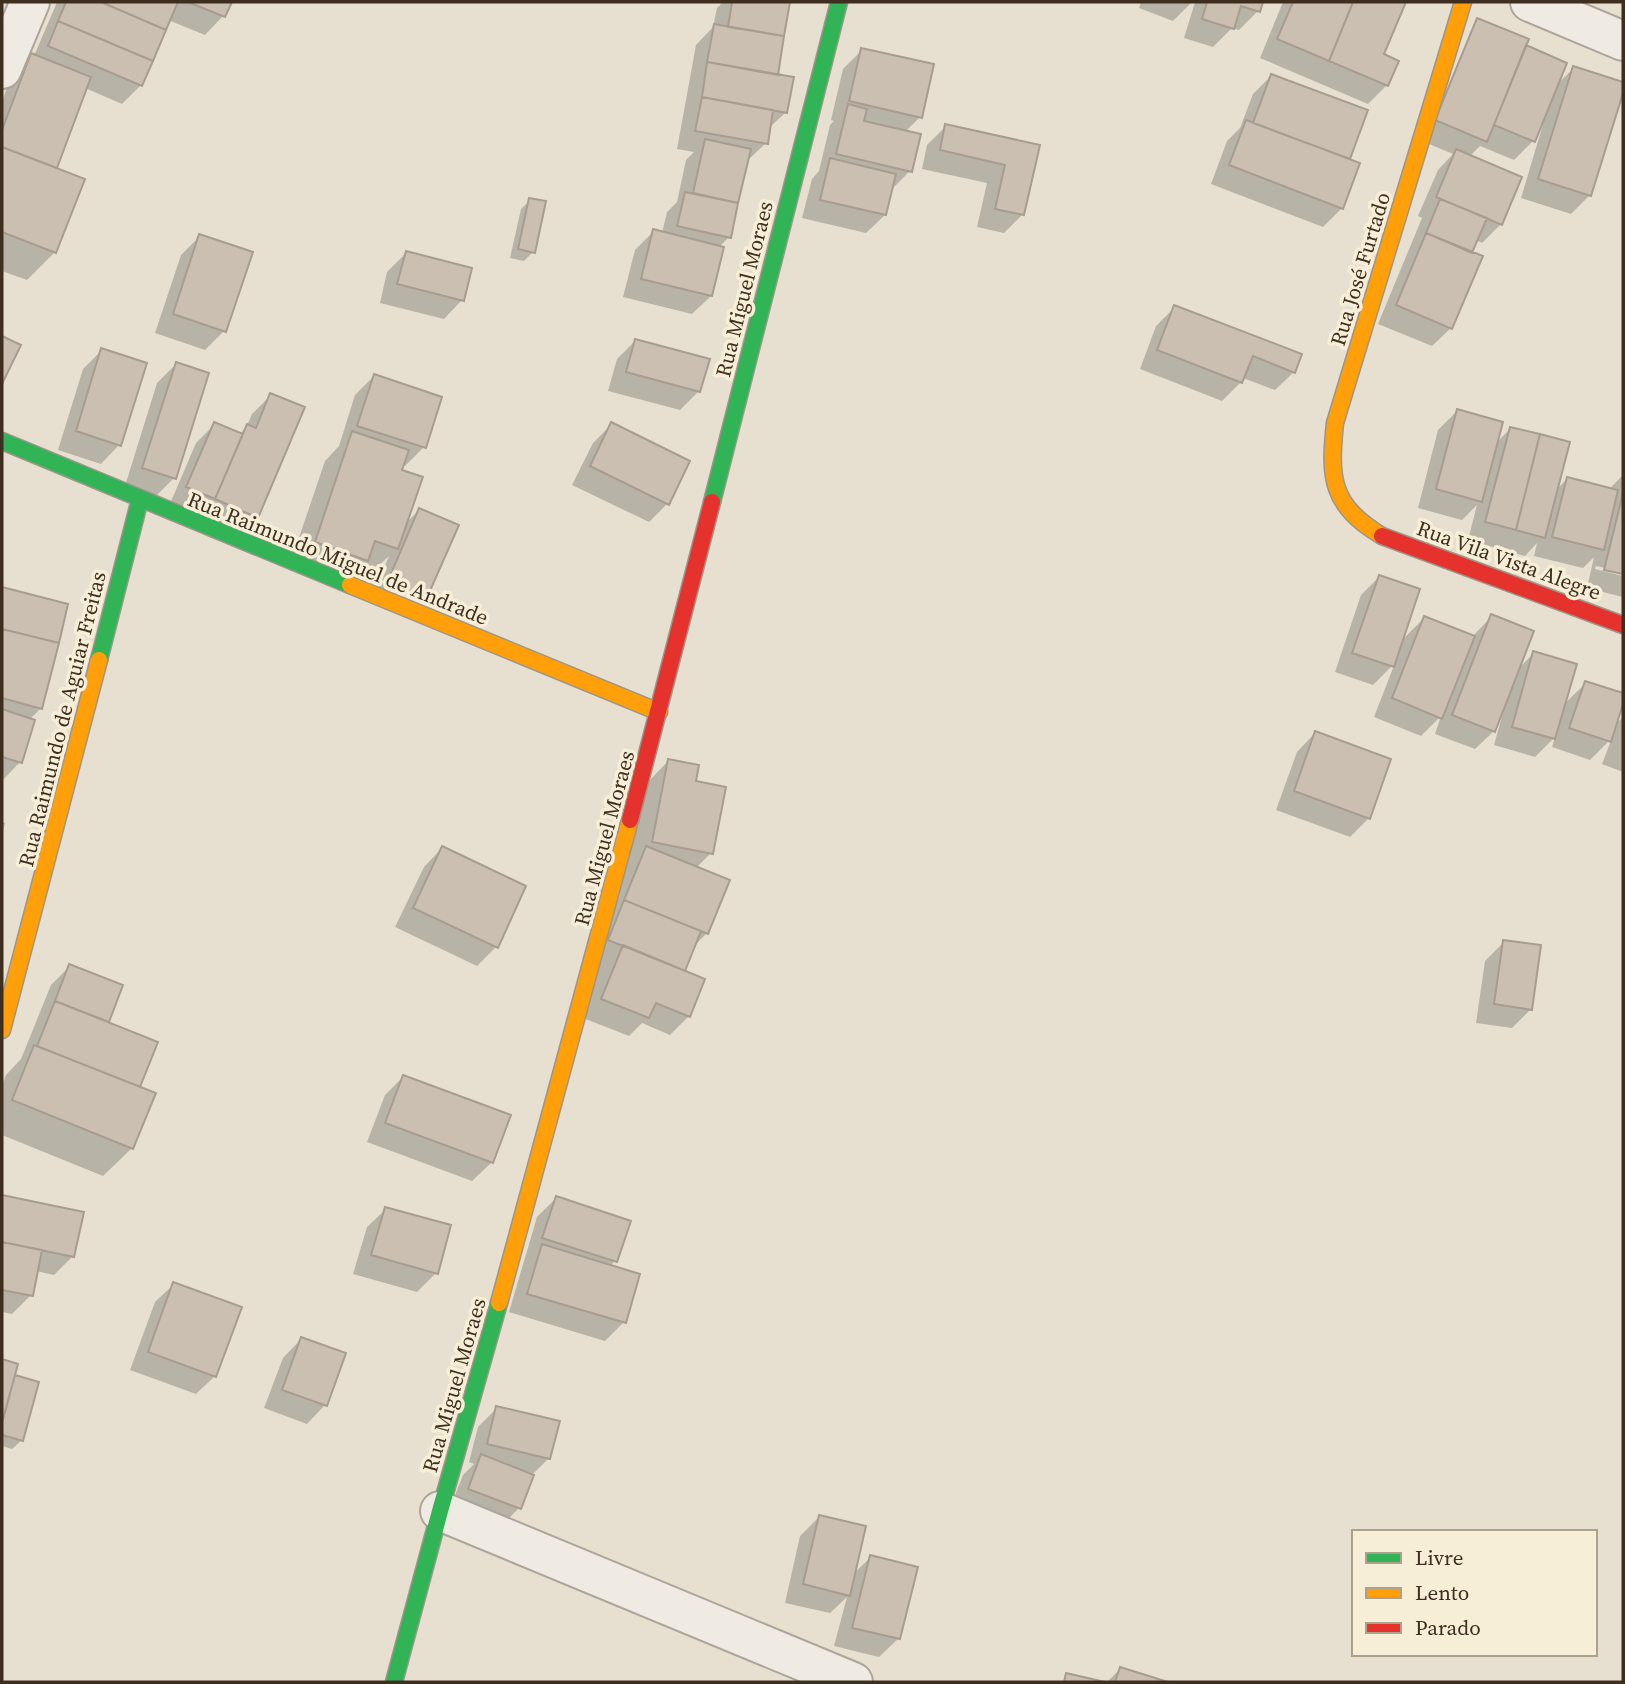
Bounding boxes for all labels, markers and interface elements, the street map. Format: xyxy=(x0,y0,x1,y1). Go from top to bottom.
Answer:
street label: Rua José Furtado xyxy=(1323,189,1397,349)
street label: Rua Miguel Moraes xyxy=(708,198,780,380)
street label: Rua Raimundo Miguel de Andrade xyxy=(183,484,493,632)
street label: Rua Vila Vista Alegre xyxy=(1413,513,1605,607)
street label: Rua Raimundo de Aguiar Freitas xyxy=(11,568,113,870)
street label: Rua Miguel Moraes xyxy=(567,747,641,929)
street label: Rua Miguel Moraes xyxy=(415,1294,493,1476)
legend xyxy=(1352,1530,1597,1656)
text: Livre xyxy=(1415,1543,1463,1572)
text: Lento xyxy=(1415,1578,1469,1607)
text: Parado xyxy=(1415,1613,1481,1642)

